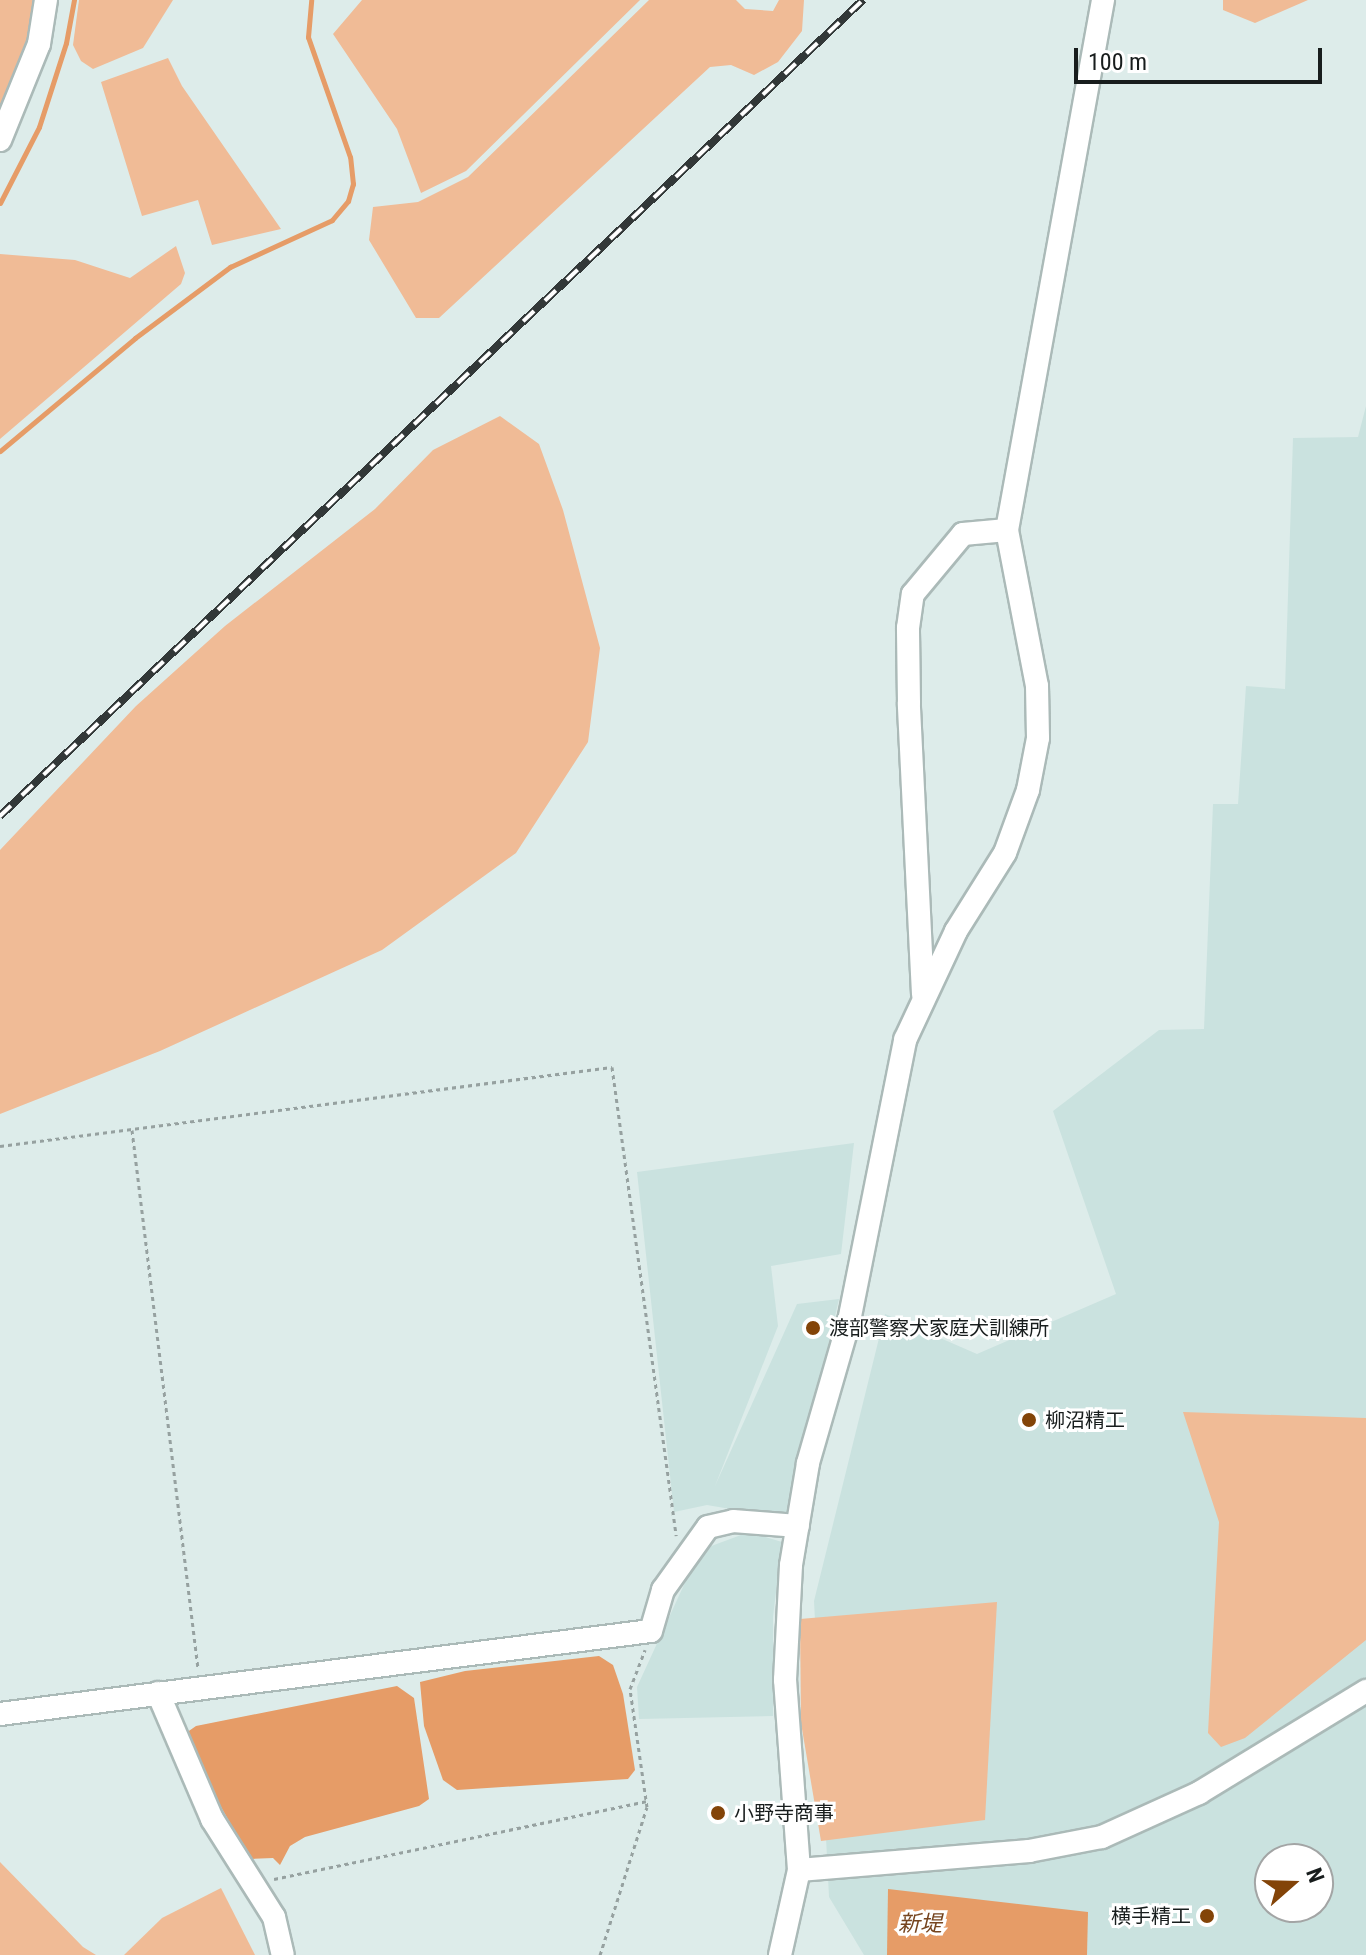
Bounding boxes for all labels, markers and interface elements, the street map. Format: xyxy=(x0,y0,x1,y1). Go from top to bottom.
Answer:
scale bar xyxy=(1078,32,1326,82)
text: 100 m xyxy=(1088,48,1147,76)
place label: 渡部警察犬家庭犬訓練所 xyxy=(829,1316,1049,1340)
marker: 渡部警察犬家庭犬訓練所 xyxy=(804,1319,822,1337)
place label: 柳沼精工 xyxy=(1045,1408,1125,1432)
marker: 柳沼精工 xyxy=(1020,1411,1038,1429)
place label: 小野寺商事 xyxy=(734,1801,834,1825)
marker: 小野寺商事 xyxy=(709,1804,727,1822)
north arrow xyxy=(1254,1843,1334,1923)
text: N xyxy=(1301,1865,1329,1886)
place label: 横手精工 xyxy=(1111,1904,1191,1928)
marker: 横手精工 xyxy=(1198,1907,1216,1925)
water label: 新堤 xyxy=(898,1911,942,1937)

